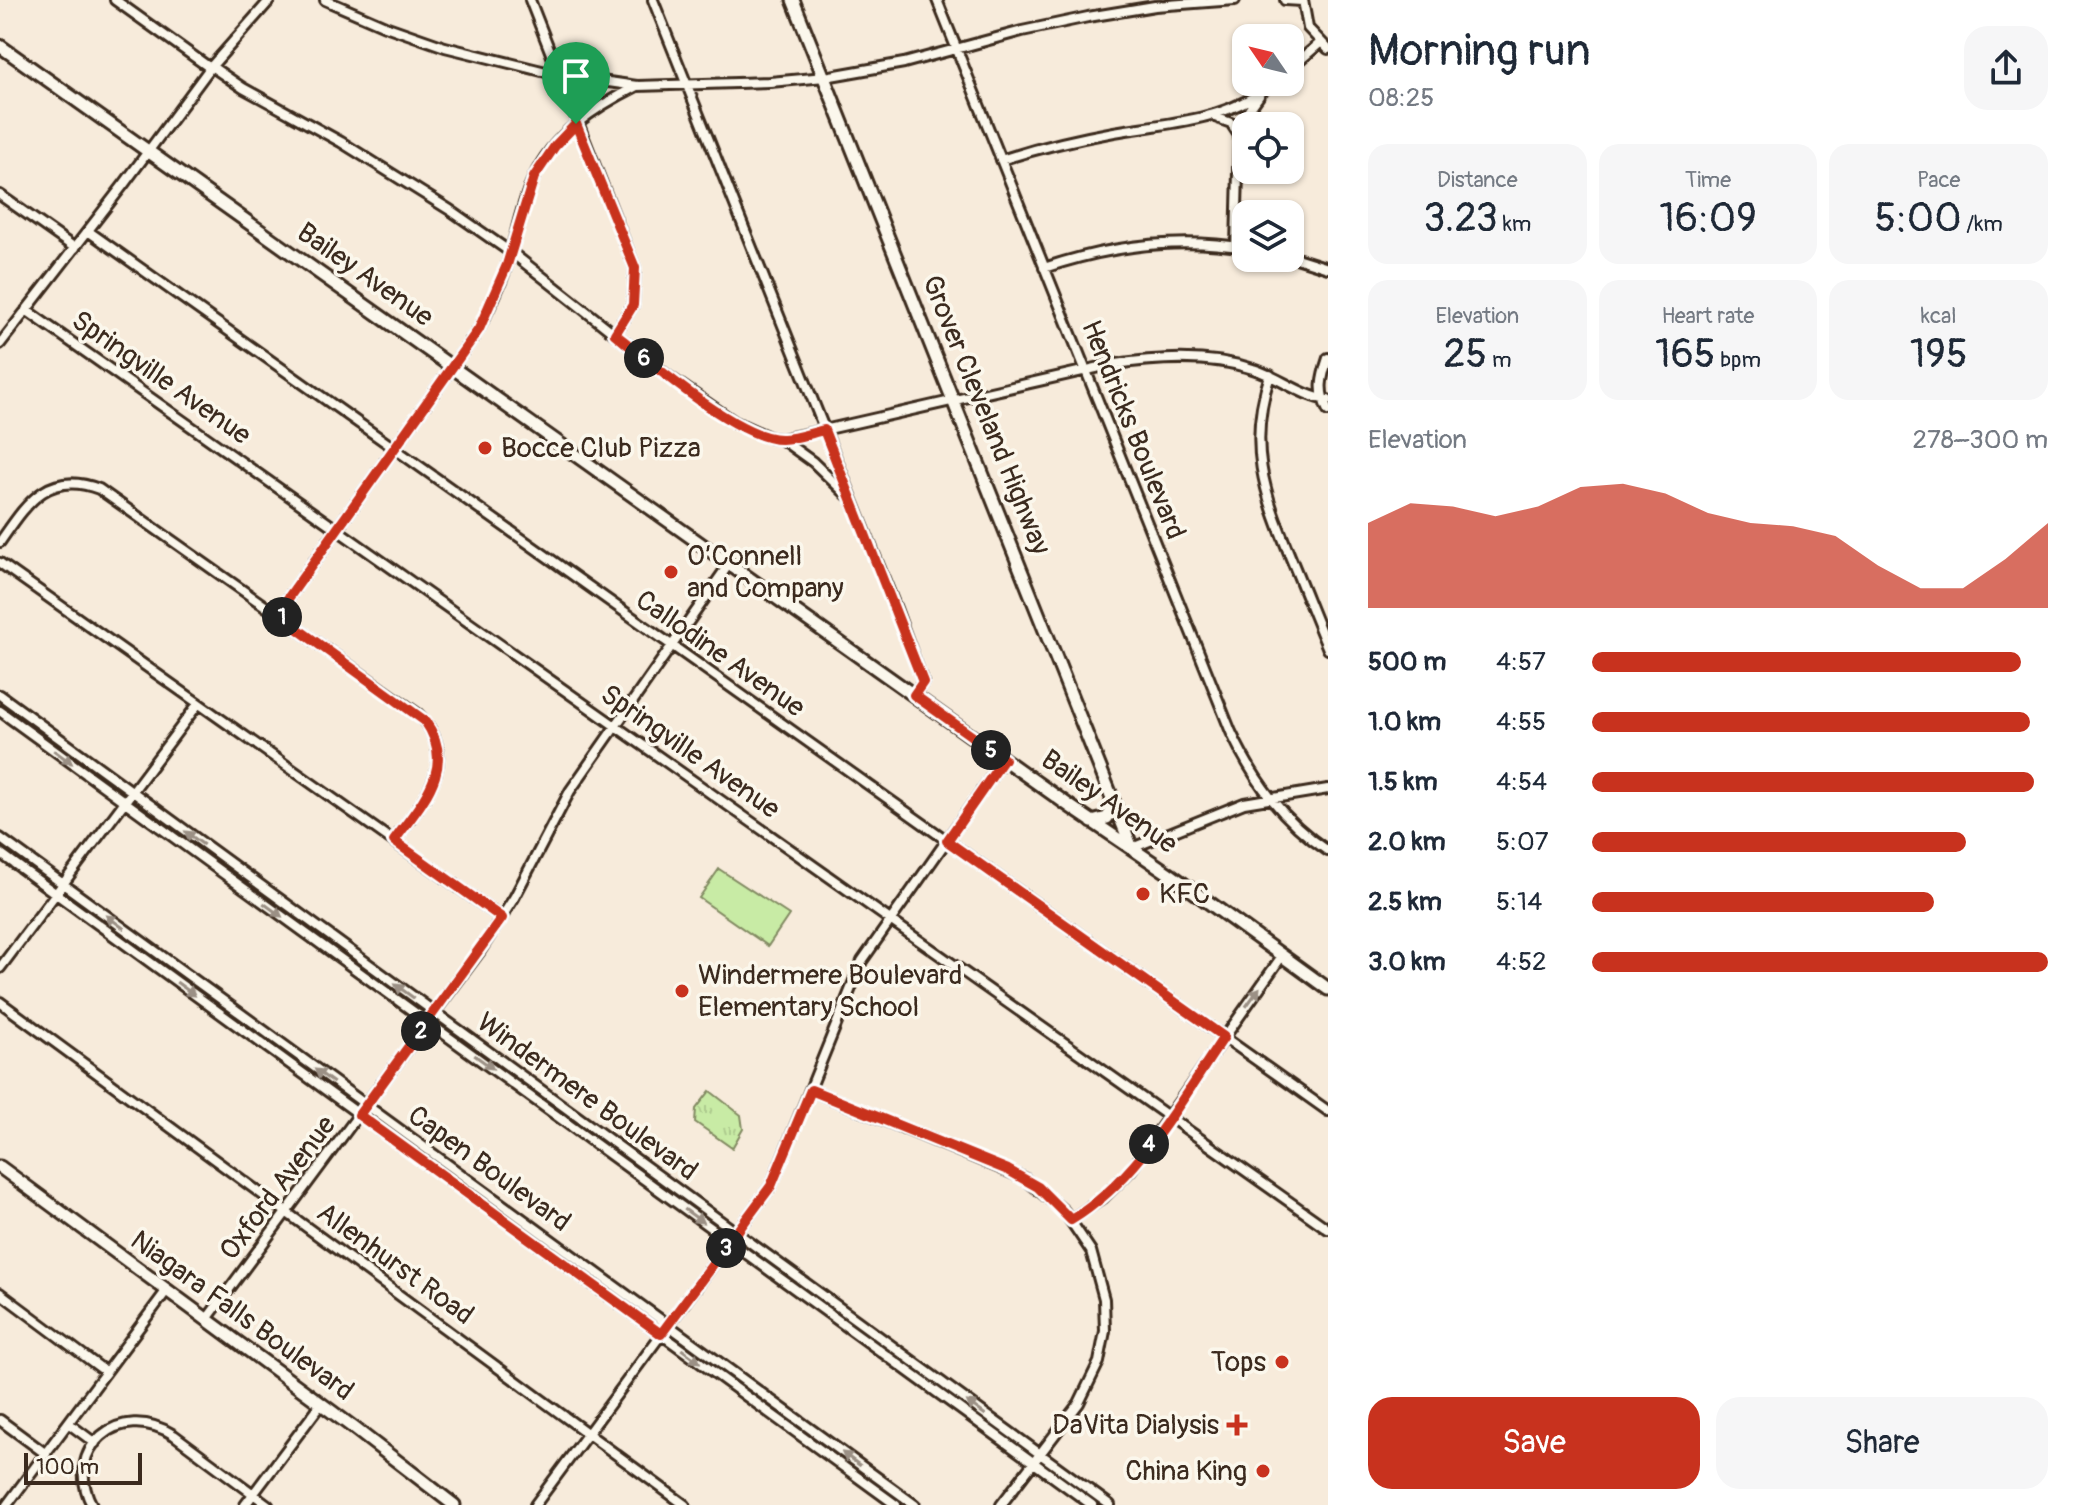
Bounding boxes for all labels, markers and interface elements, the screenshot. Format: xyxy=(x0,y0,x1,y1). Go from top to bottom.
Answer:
north arrow xyxy=(1232,24,1304,96)
map controls xyxy=(1232,24,1304,272)
text: Morning run xyxy=(1368,24,1591,79)
button: share xyxy=(1964,26,2048,110)
pin xyxy=(542,42,610,124)
icon: arrive xyxy=(554,54,598,98)
text: 08:25 xyxy=(1368,82,1434,114)
button: locate xyxy=(1232,112,1304,184)
text: Distance xyxy=(1437,166,1518,194)
text: Time xyxy=(1685,166,1731,194)
text: Pace xyxy=(1917,166,1960,194)
text: 3.23 xyxy=(1423,194,1498,243)
text: 16:09 xyxy=(1659,194,1757,243)
text: 5:00 xyxy=(1874,194,1961,243)
button: layers xyxy=(1232,200,1304,272)
text: km xyxy=(1498,210,1531,238)
text: /km xyxy=(1961,210,2003,238)
street label: Bailey Avenue xyxy=(290,215,440,335)
street label: Grover Cleveland Highway xyxy=(914,270,1058,560)
text: Elevation xyxy=(1435,302,1519,330)
text: Heart rate xyxy=(1662,302,1754,330)
text: kcal xyxy=(1921,302,1957,330)
street label: Springville Avenue xyxy=(65,303,258,453)
street label: Hendricks Boulevard xyxy=(1073,315,1193,545)
text: 25 xyxy=(1443,330,1487,379)
text: 165 xyxy=(1655,330,1716,379)
text: 195 xyxy=(1910,330,1968,379)
pin: 6 xyxy=(624,338,664,378)
text: 6 xyxy=(638,344,650,372)
text: m xyxy=(1487,346,1512,374)
text: bpm xyxy=(1716,346,1761,374)
text: Elevation xyxy=(1368,424,1467,456)
text: 278–300 m xyxy=(1913,424,2048,456)
place label: Bocce Club Pizza xyxy=(501,431,701,466)
marker: Bocce Club Pizza xyxy=(476,439,494,457)
place label: O’Connell and Company xyxy=(687,539,844,606)
marker: O’Connell and Company xyxy=(662,563,680,581)
street label: Callodine Avenue xyxy=(628,583,812,725)
pin: 1 xyxy=(262,597,302,637)
text: 1 xyxy=(278,603,286,631)
text: 500 m xyxy=(1368,646,1446,678)
text: 4:57 xyxy=(1496,646,1546,678)
street label: Springville Avenue xyxy=(594,677,787,827)
text: 1.0 km xyxy=(1368,706,1441,738)
text: 4:55 xyxy=(1496,706,1546,738)
pin: 5 xyxy=(971,730,1011,770)
text: 5 xyxy=(985,736,997,764)
street label: Bailey Avenue xyxy=(1034,742,1184,862)
one-way arrow xyxy=(52,749,74,765)
text: 1.5 km xyxy=(1368,766,1438,798)
text: 4:54 xyxy=(1496,766,1547,798)
text: 2.0 km xyxy=(1368,826,1446,858)
text: 5:07 xyxy=(1496,826,1549,858)
one-way arrow xyxy=(184,830,205,846)
place label: KFC xyxy=(1159,877,1210,912)
marker: KFC xyxy=(1134,885,1152,903)
text: 2.5 km xyxy=(1368,886,1442,918)
text: 5:14 xyxy=(1496,886,1542,918)
one-way arrow xyxy=(262,902,284,918)
one-way arrow xyxy=(104,914,125,930)
text: 3.0 km xyxy=(1368,946,1446,978)
text: 4:52 xyxy=(1496,946,1547,978)
place label: Windermere Boulevard Elementary School xyxy=(698,958,962,1025)
one-way arrow xyxy=(175,981,197,997)
marker: Windermere Boulevard Elementary School xyxy=(673,982,691,1000)
one-way arrow xyxy=(393,983,415,999)
one-way arrow xyxy=(1245,986,1260,1007)
street label: Windermere Boulevard xyxy=(470,1005,704,1189)
pin: 2 xyxy=(401,1011,441,1051)
text: 2 xyxy=(415,1017,427,1045)
one-way arrow xyxy=(473,1054,494,1070)
one-way arrow xyxy=(313,1068,335,1084)
street label: Capen Boulevard xyxy=(401,1098,577,1240)
street label: Oxford Avenue xyxy=(212,1109,344,1267)
pin: 4 xyxy=(1129,1124,1169,1164)
text: 4 xyxy=(1143,1130,1155,1158)
street label: Allenhurst Road xyxy=(310,1195,480,1333)
one-way arrow xyxy=(683,1207,704,1223)
street label: Niagara Falls Boulevard xyxy=(124,1223,360,1409)
pin: 3 xyxy=(706,1228,746,1268)
text: 3 xyxy=(720,1234,732,1262)
place label: Tops xyxy=(1211,1345,1266,1380)
one-way arrow xyxy=(681,1347,701,1363)
marker: Tops xyxy=(1273,1353,1291,1371)
button: Save xyxy=(1368,1397,1700,1489)
button: Share xyxy=(1716,1397,2048,1489)
one-way arrow xyxy=(966,1401,987,1416)
place label: DaVita Dialysis xyxy=(1052,1408,1219,1443)
marker: DaVita Dialysis xyxy=(1226,1414,1248,1436)
scale bar xyxy=(24,1449,142,1485)
one-way arrow xyxy=(841,1452,862,1467)
text: 100 m xyxy=(36,1453,99,1481)
place label: China King xyxy=(1125,1454,1247,1489)
marker: China King xyxy=(1254,1462,1272,1480)

